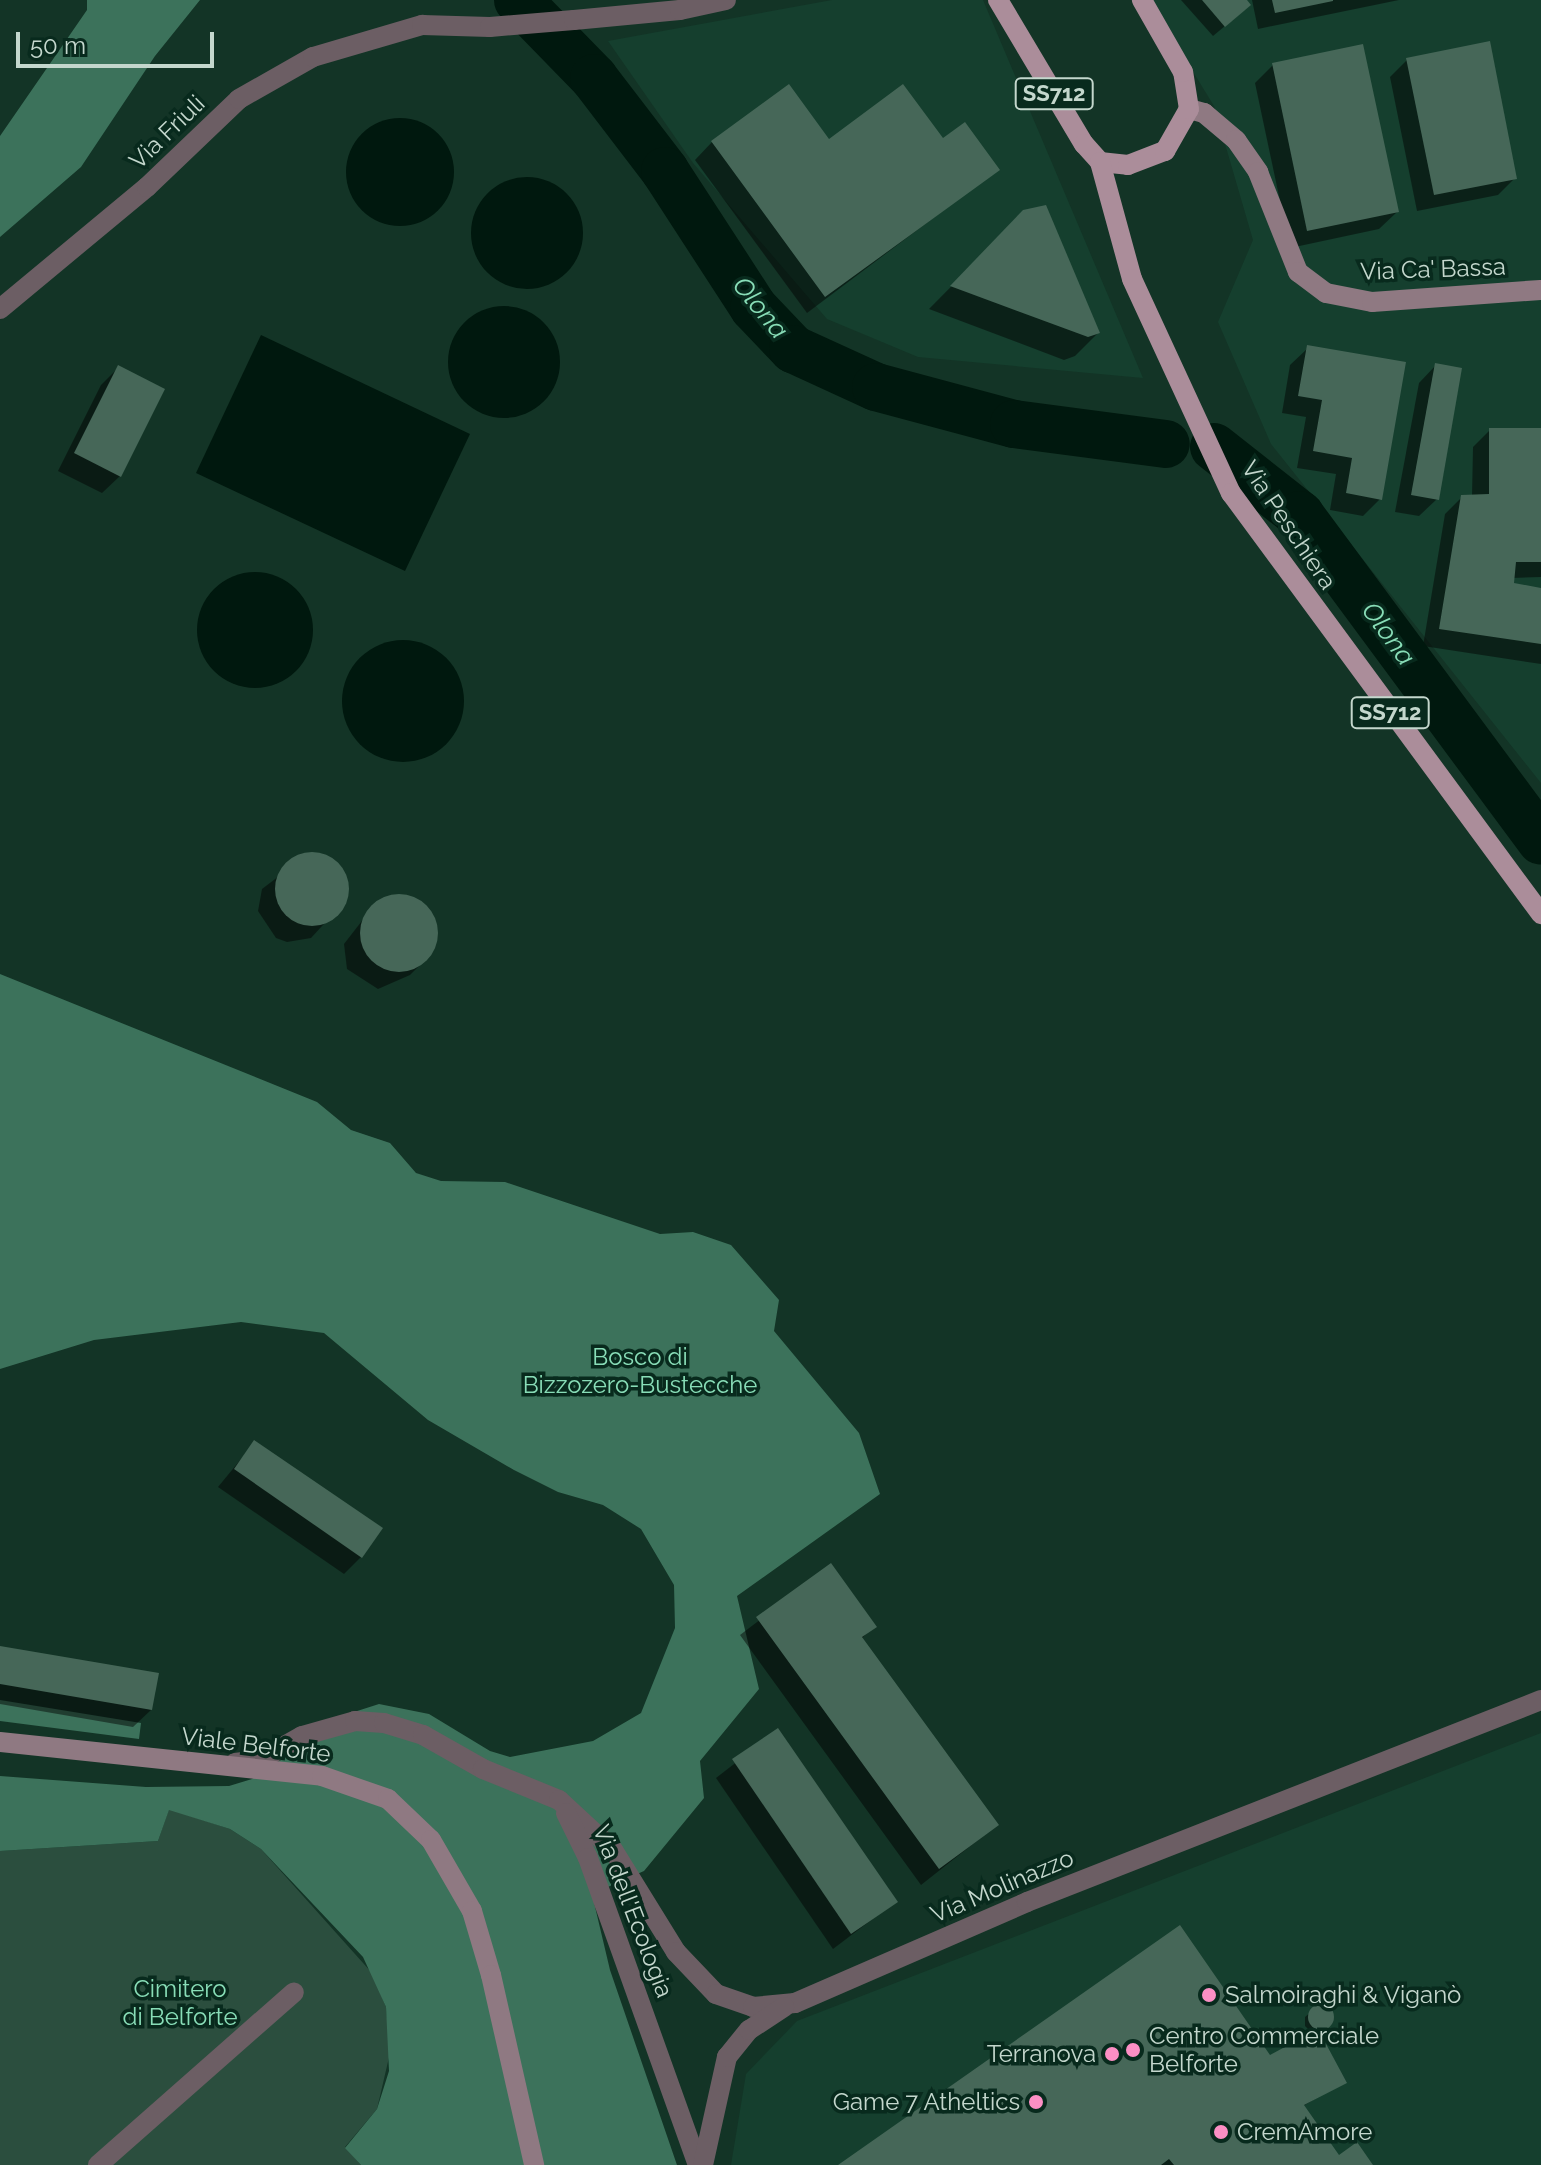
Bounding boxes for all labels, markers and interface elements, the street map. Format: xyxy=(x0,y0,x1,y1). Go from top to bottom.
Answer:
scale bar xyxy=(20,16,218,66)
text: 50 m xyxy=(30,31,86,60)
road number: SS712 xyxy=(1014,76,1094,112)
street label: Via Friuli xyxy=(123,89,211,175)
street label: Via Ca' Bassa xyxy=(1359,252,1507,286)
water label: Olona xyxy=(726,271,794,345)
street label: Via Peschiera xyxy=(1235,455,1343,595)
water label: Olona xyxy=(1355,596,1421,672)
road number: SS712 xyxy=(1350,695,1430,731)
park label: Bosco di Bizzozero-Bustecche xyxy=(523,1343,757,1399)
street label: Viale Belforte xyxy=(180,1722,332,1768)
street label: Via dell'Ecologia xyxy=(587,1821,679,2001)
street label: Via Molinazzo xyxy=(926,1843,1078,1929)
park label: Cimitero di Belforte xyxy=(122,1975,238,2031)
place label: Salmoiraghi & Viganò xyxy=(1225,1981,1462,2009)
marker: Salmoiraghi & Viganò xyxy=(1200,1986,1218,2004)
place label: Centro Commerciale Belforte xyxy=(1149,2022,1379,2078)
place label: Terranova xyxy=(987,2040,1096,2068)
marker: Centro Commerciale Belforte xyxy=(1124,2041,1142,2059)
marker: Terranova xyxy=(1103,2045,1121,2063)
place label: Game 7 Atheltics xyxy=(832,2088,1020,2116)
marker: Game 7 Atheltics xyxy=(1027,2093,1045,2111)
place label: CremAmore xyxy=(1237,2118,1372,2146)
marker: CremAmore xyxy=(1212,2123,1230,2141)

